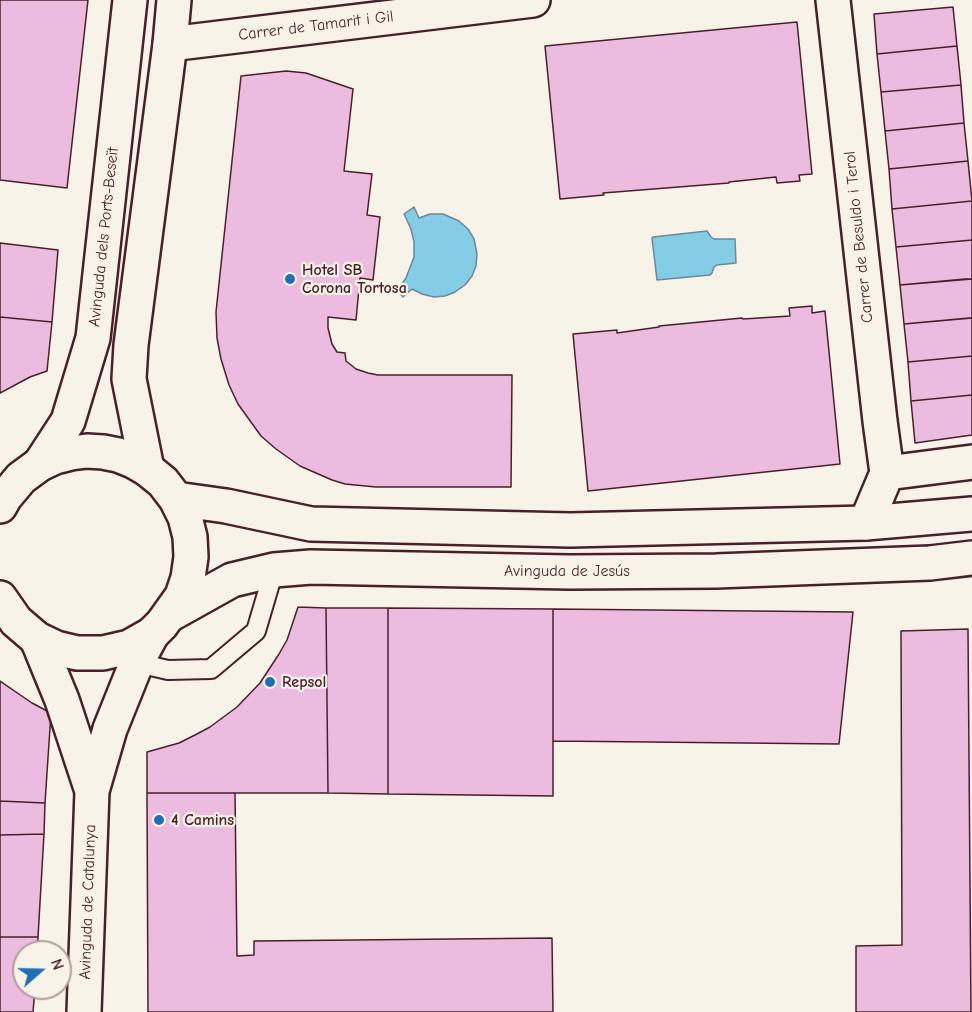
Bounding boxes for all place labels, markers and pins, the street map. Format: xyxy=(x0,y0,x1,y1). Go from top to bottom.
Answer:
place label: Hotel SB Corona Tortosa xyxy=(302,260,407,298)
marker: Hotel SB Corona Tortosa xyxy=(283,272,297,286)
place label: Repsol xyxy=(282,672,326,692)
marker: Repsol xyxy=(263,675,277,689)
place label: 4 Camins xyxy=(171,810,234,830)
marker: 4 Camins xyxy=(152,813,166,827)

